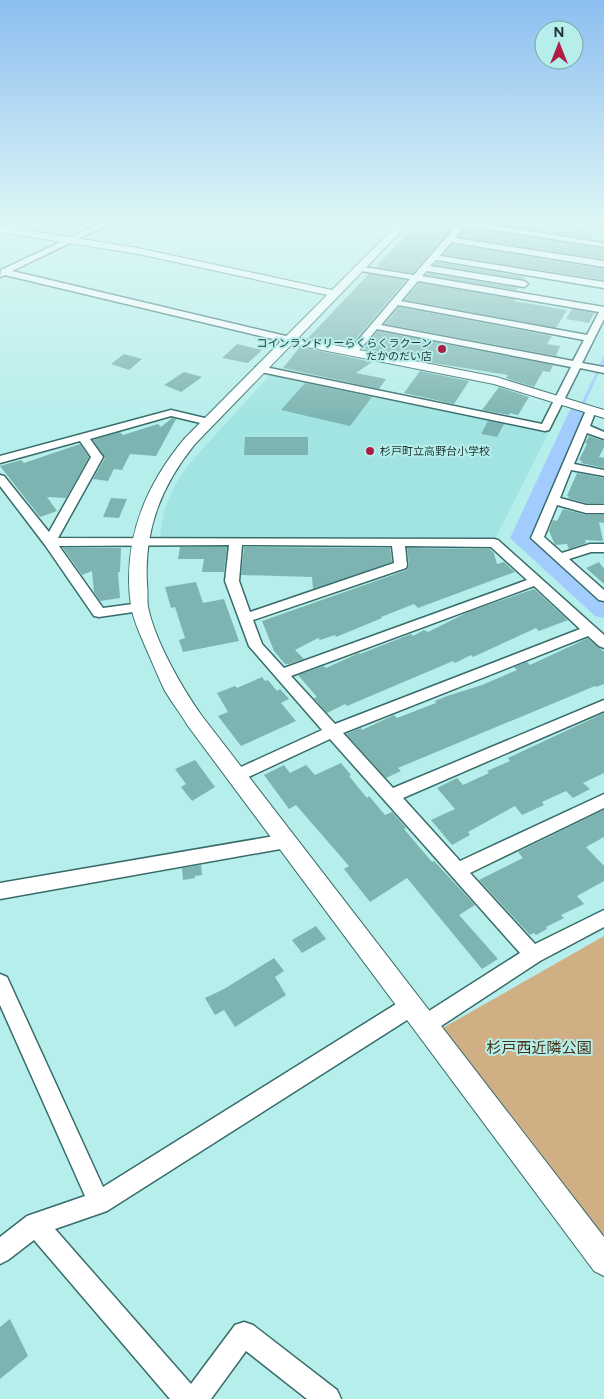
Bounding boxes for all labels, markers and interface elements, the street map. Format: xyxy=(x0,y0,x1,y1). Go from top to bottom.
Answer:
north arrow xyxy=(534,20,584,70)
text: N xyxy=(554,24,564,41)
place label: コインランドリーらくらくラクーン たかのだい店 xyxy=(257,337,432,363)
marker: コインランドリーらくらくラクーン たかのだい店 xyxy=(436,343,448,355)
marker: 杉戸町立高野台小学校 xyxy=(364,445,376,457)
place label: 杉戸町立高野台小学校 xyxy=(380,445,490,458)
park label: 杉戸西近隣公園 xyxy=(486,1039,592,1057)

